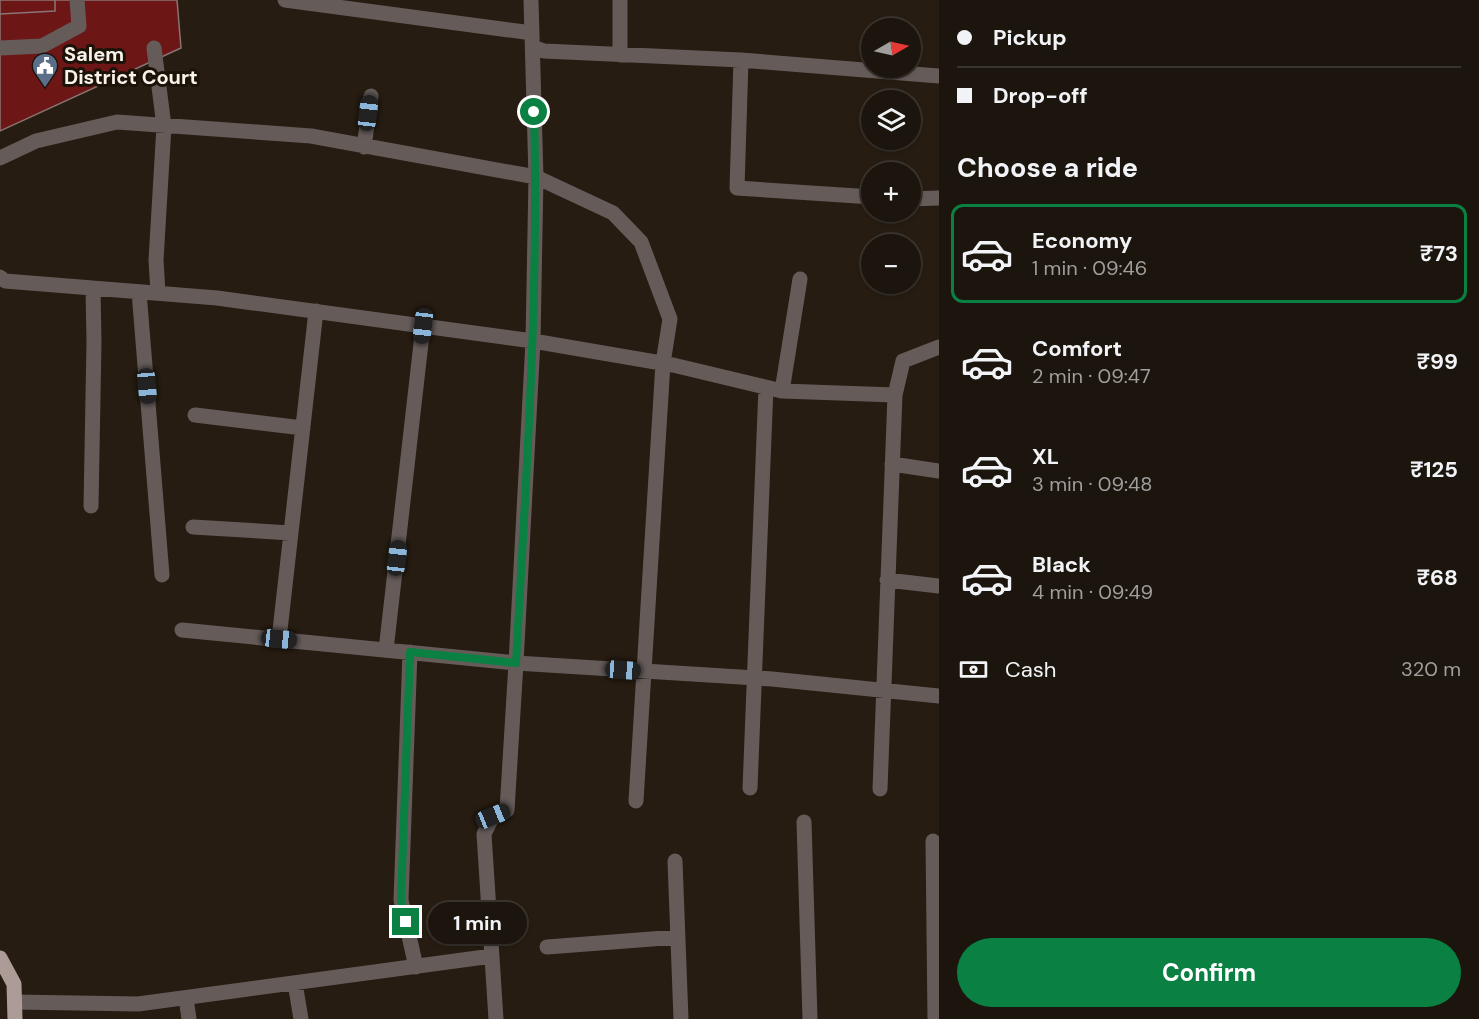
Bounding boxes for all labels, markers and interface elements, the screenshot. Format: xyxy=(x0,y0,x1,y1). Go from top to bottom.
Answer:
north arrow xyxy=(861,18,921,78)
map controls xyxy=(861,18,921,294)
text: Pickup xyxy=(993,23,1067,52)
place label: Salem District Court xyxy=(64,41,198,90)
public building icon: Salem District Court xyxy=(30,51,60,89)
text: Drop-off xyxy=(993,81,1088,110)
button: layers xyxy=(861,90,921,150)
car xyxy=(357,94,379,132)
route start xyxy=(520,98,547,125)
text: Choose a ride xyxy=(957,150,1138,185)
button: + xyxy=(861,162,921,222)
text: Economy xyxy=(1032,226,1132,255)
icon: car xyxy=(960,227,1014,281)
button: − xyxy=(861,234,921,294)
text: ₹73 xyxy=(1420,239,1458,268)
text: 1 min · 09:46 xyxy=(1032,255,1147,281)
car xyxy=(412,307,434,345)
text: Comfort xyxy=(1032,334,1122,363)
icon: car xyxy=(960,335,1014,389)
text: ₹99 xyxy=(1417,347,1458,376)
text: 2 min · 09:47 xyxy=(1032,363,1151,389)
car xyxy=(136,367,158,405)
text: XL xyxy=(1032,442,1059,471)
icon: car xyxy=(960,443,1014,497)
text: ₹125 xyxy=(1410,455,1458,484)
text: 3 min · 09:48 xyxy=(1032,471,1152,497)
car xyxy=(386,539,408,577)
text: Black xyxy=(1032,550,1091,579)
icon: car xyxy=(960,551,1014,605)
text: ₹68 xyxy=(1417,563,1458,592)
text: 4 min · 09:49 xyxy=(1032,579,1153,605)
car xyxy=(260,628,298,650)
icon: cash xyxy=(957,653,990,686)
text: Cash xyxy=(1005,655,1056,684)
text: 320 m xyxy=(1401,656,1461,682)
car xyxy=(604,660,642,680)
car xyxy=(473,801,513,831)
callout: 1 min xyxy=(427,901,526,943)
route end xyxy=(392,908,419,935)
text: 1 min xyxy=(453,910,502,936)
button: Confirm xyxy=(957,938,1461,1007)

